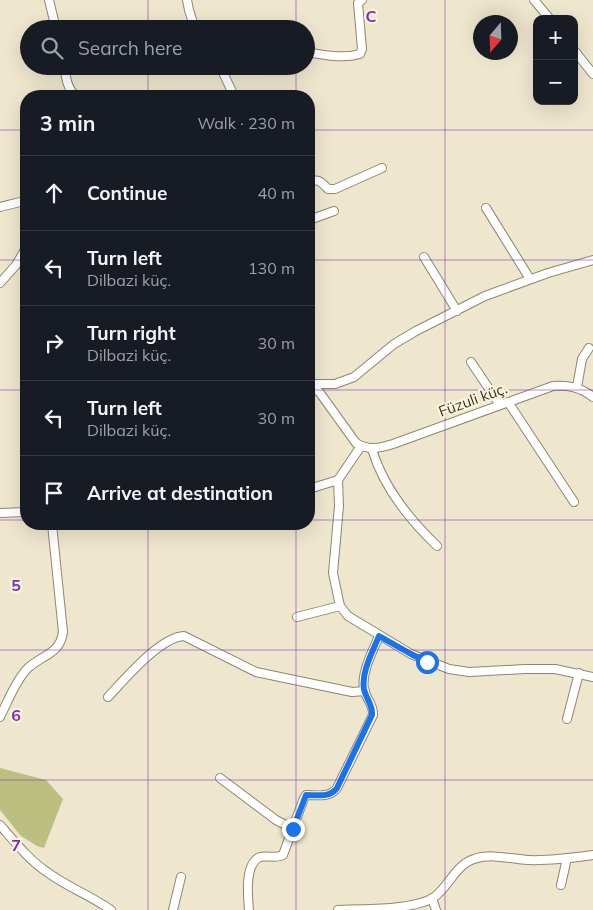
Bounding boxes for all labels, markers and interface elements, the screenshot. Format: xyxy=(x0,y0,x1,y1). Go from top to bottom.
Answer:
text: C xyxy=(366,6,377,26)
north arrow xyxy=(473,15,518,60)
map controls xyxy=(533,15,578,105)
button: + xyxy=(533,15,578,60)
search box xyxy=(20,20,315,75)
icon: search xyxy=(38,34,66,62)
text: Search here xyxy=(78,36,182,60)
button: − xyxy=(533,60,578,105)
text: 3 min xyxy=(40,110,95,136)
text: Walk · 230 m xyxy=(197,113,295,133)
icon: ahead xyxy=(40,179,68,207)
text: Continue xyxy=(87,181,167,205)
text: 40 m xyxy=(258,183,295,203)
text: Turn left xyxy=(87,246,162,270)
icon: left xyxy=(40,254,68,282)
text: 130 m xyxy=(248,258,295,278)
text: Dilbazi küç. xyxy=(87,270,171,290)
text: Turn right xyxy=(87,321,176,345)
icon: right xyxy=(40,329,68,357)
text: 30 m xyxy=(258,333,295,353)
text: Dilbazi küç. xyxy=(87,345,171,365)
street label: Füzuli küç. xyxy=(436,378,510,421)
text: Turn left xyxy=(87,396,162,420)
icon: left xyxy=(40,404,68,432)
text: 30 m xyxy=(258,408,295,428)
text: Dilbazi küç. xyxy=(87,420,171,440)
icon: arrive xyxy=(40,479,68,507)
text: Arrive at destination xyxy=(87,481,273,505)
text: 5 xyxy=(11,575,21,595)
route start xyxy=(416,651,439,674)
text: 6 xyxy=(11,705,21,725)
route end xyxy=(282,818,305,841)
text: 7 xyxy=(11,835,21,855)

